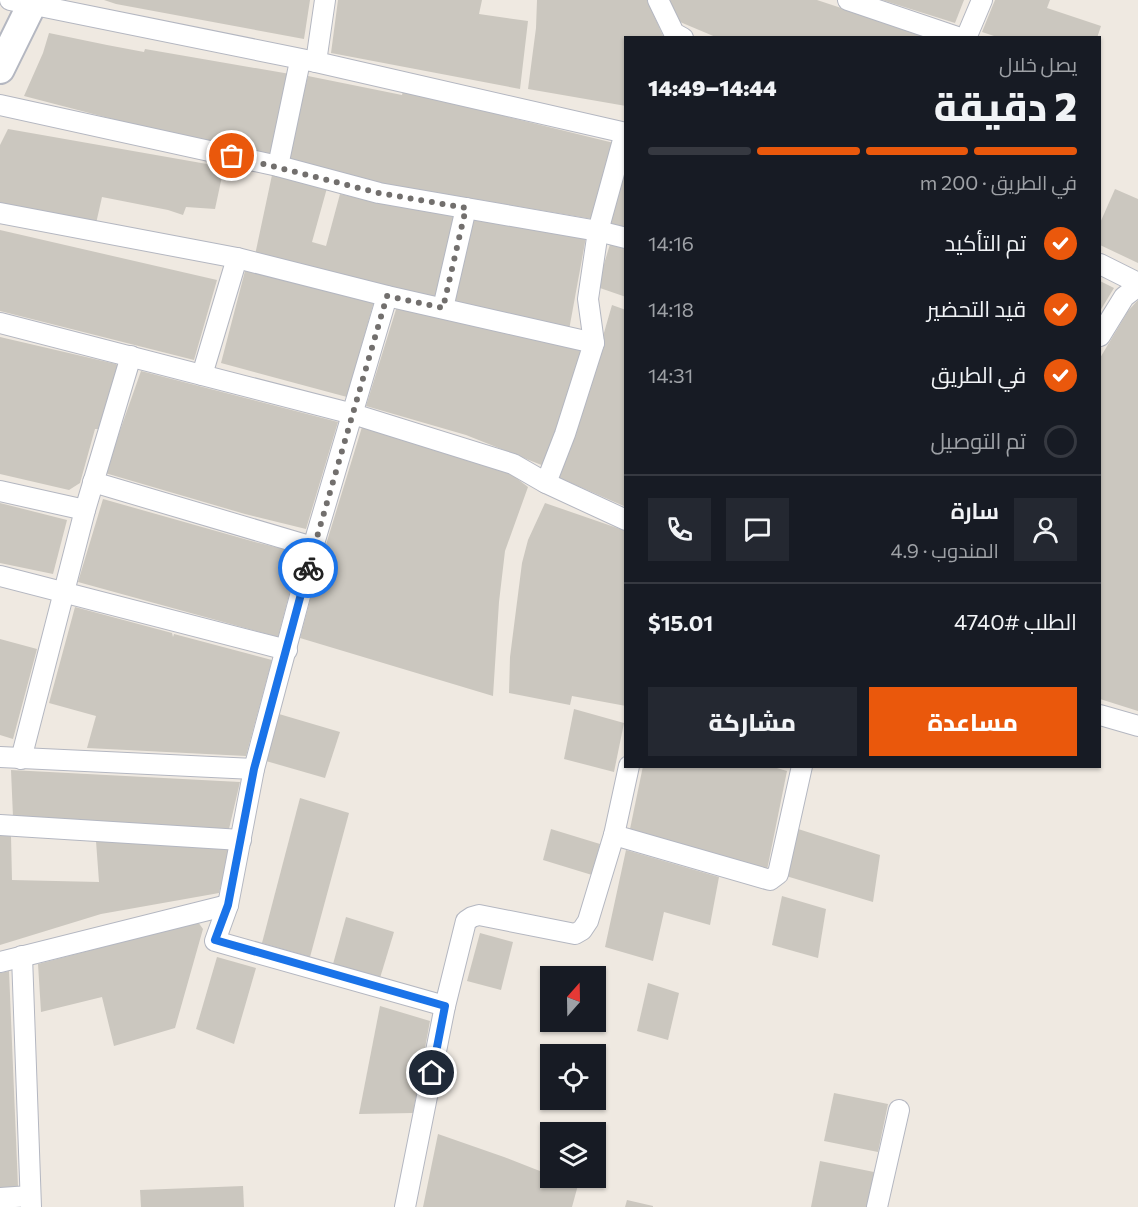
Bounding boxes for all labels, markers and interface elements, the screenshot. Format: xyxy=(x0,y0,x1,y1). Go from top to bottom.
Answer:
text: يصل خلال xyxy=(999,52,1077,76)
text: 14:44–14:49 xyxy=(648,74,777,101)
text: 2 دقيقة xyxy=(934,81,1077,129)
pin xyxy=(206,130,257,181)
icon: bag xyxy=(215,139,248,172)
text: في الطريق · 200 m xyxy=(920,170,1077,194)
icon: check xyxy=(1044,227,1077,260)
text: تم التأكيد xyxy=(945,229,1026,256)
text: 14:16 xyxy=(648,231,694,255)
icon: check xyxy=(1044,293,1077,326)
text: قيد التحضير xyxy=(927,295,1026,322)
text: 14:18 xyxy=(648,297,694,321)
icon: check xyxy=(1044,359,1077,392)
text: في الطريق xyxy=(931,361,1026,388)
text: 14:31 xyxy=(648,363,693,387)
text: تم التوصيل xyxy=(930,427,1026,454)
text: سارة xyxy=(951,497,999,524)
button: phone xyxy=(648,498,711,561)
button: chat xyxy=(726,498,789,561)
button: person xyxy=(1014,498,1077,561)
courier xyxy=(278,538,338,598)
text: المندوب · 4.9 xyxy=(891,538,999,562)
icon: bike xyxy=(292,552,325,585)
text: الطلب #4740 xyxy=(954,608,1077,635)
text: $15.01 xyxy=(648,609,713,636)
button: مشاركة xyxy=(648,687,857,756)
button: مساعدة xyxy=(869,687,1077,756)
north arrow xyxy=(540,966,606,1032)
map controls xyxy=(540,966,606,1188)
button: locate xyxy=(540,1044,606,1110)
pin xyxy=(406,1047,457,1098)
icon: home xyxy=(415,1056,448,1089)
button: layers xyxy=(540,1122,606,1188)

